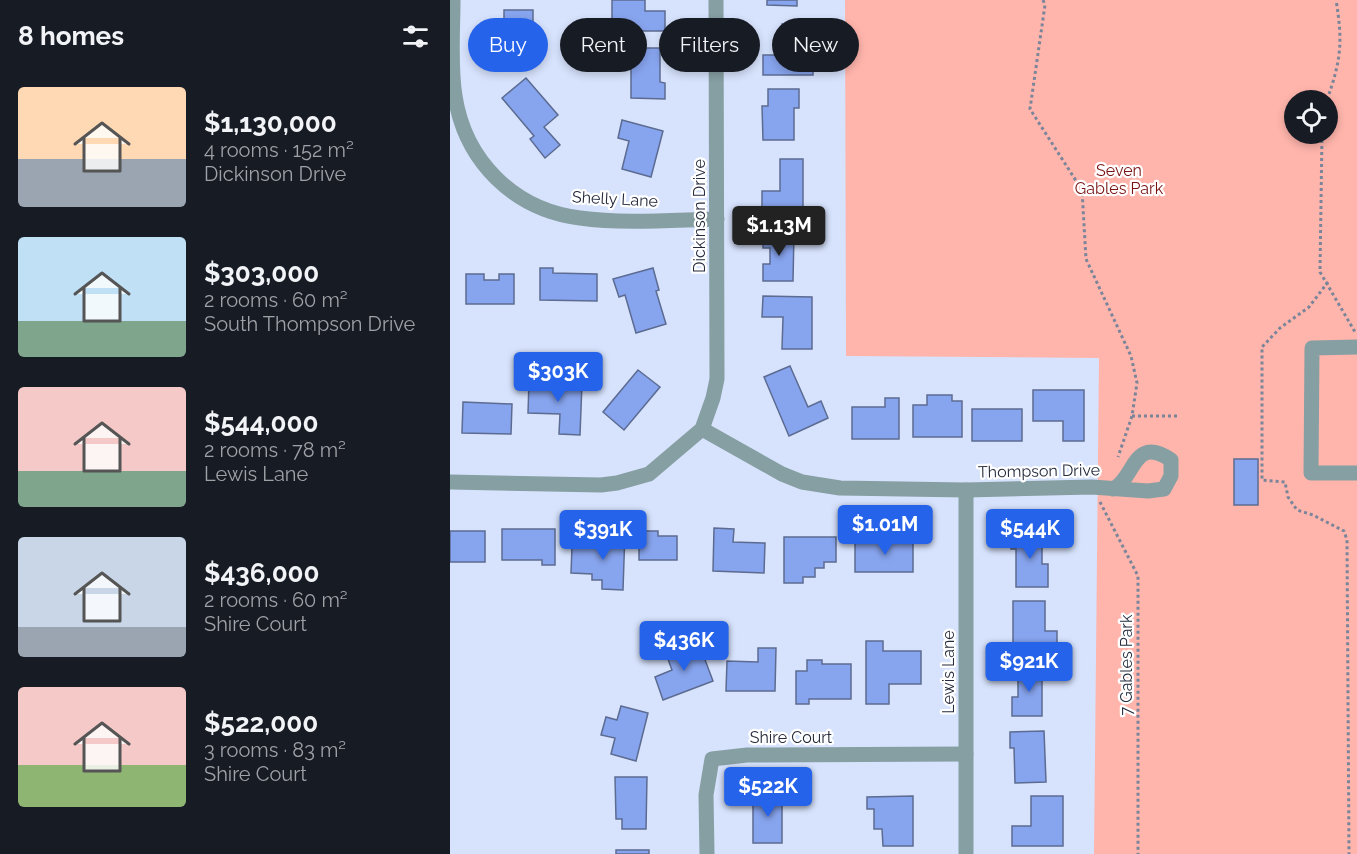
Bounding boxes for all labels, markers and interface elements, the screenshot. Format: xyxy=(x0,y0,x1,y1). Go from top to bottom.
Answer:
chip: Buy xyxy=(468,18,548,72)
chip: Rent xyxy=(560,18,647,72)
chip: Filters xyxy=(659,18,760,72)
chip: New xyxy=(772,18,859,72)
icon: filters xyxy=(399,20,432,53)
text: 8 homes xyxy=(18,21,124,51)
map controls xyxy=(1284,90,1338,144)
button: locate xyxy=(1284,90,1338,144)
text: $1,130,000 xyxy=(204,108,337,138)
icon: home xyxy=(66,111,138,183)
text: 4 rooms · 152 m² xyxy=(204,138,354,162)
street label: Dickinson Drive xyxy=(690,159,709,273)
park label: Seven Gables Park xyxy=(1075,161,1164,198)
text: Dickinson Drive xyxy=(204,162,346,186)
street label: Shelly Lane xyxy=(572,187,658,211)
pin: $1.13M xyxy=(730,206,828,257)
text: $1.13M xyxy=(746,213,812,237)
text: $303,000 xyxy=(204,258,319,288)
icon: home xyxy=(66,261,138,333)
text: 2 rooms · 60 m² xyxy=(204,288,348,312)
text: South Thompson Drive xyxy=(204,312,415,336)
pin: $303K xyxy=(516,352,600,403)
text: $303K xyxy=(528,359,588,383)
text: $544,000 xyxy=(204,408,319,438)
icon: home xyxy=(66,411,138,483)
text: 2 rooms · 78 m² xyxy=(204,438,346,462)
street label: Thompson Drive xyxy=(978,460,1100,482)
text: Lewis Lane xyxy=(204,462,308,486)
pin: $1.01M xyxy=(836,505,934,556)
pin: $544K xyxy=(988,509,1072,560)
pin: $391K xyxy=(561,510,645,561)
text: $1.01M xyxy=(852,512,918,536)
text: $544K xyxy=(1000,516,1060,540)
text: $391K xyxy=(574,517,632,541)
text: $436,000 xyxy=(204,558,320,588)
icon: home xyxy=(66,561,138,633)
text: 2 rooms · 60 m² xyxy=(204,588,348,612)
text: Shire Court xyxy=(204,612,307,636)
street label: 7 Gables Park xyxy=(1117,614,1136,715)
pin: $436K xyxy=(642,621,726,672)
text: $436K xyxy=(654,628,714,652)
street label: Lewis Lane xyxy=(939,630,958,714)
pin: $921K xyxy=(987,642,1071,693)
text: $921K xyxy=(1000,649,1059,673)
text: $522,000 xyxy=(204,708,318,738)
icon: home xyxy=(66,711,138,783)
street label: Shire Court xyxy=(750,728,833,747)
text: 3 rooms · 83 m² xyxy=(204,738,346,762)
text: Shire Court xyxy=(204,762,307,786)
pin: $522K xyxy=(726,767,810,818)
text: $522K xyxy=(738,774,798,798)

